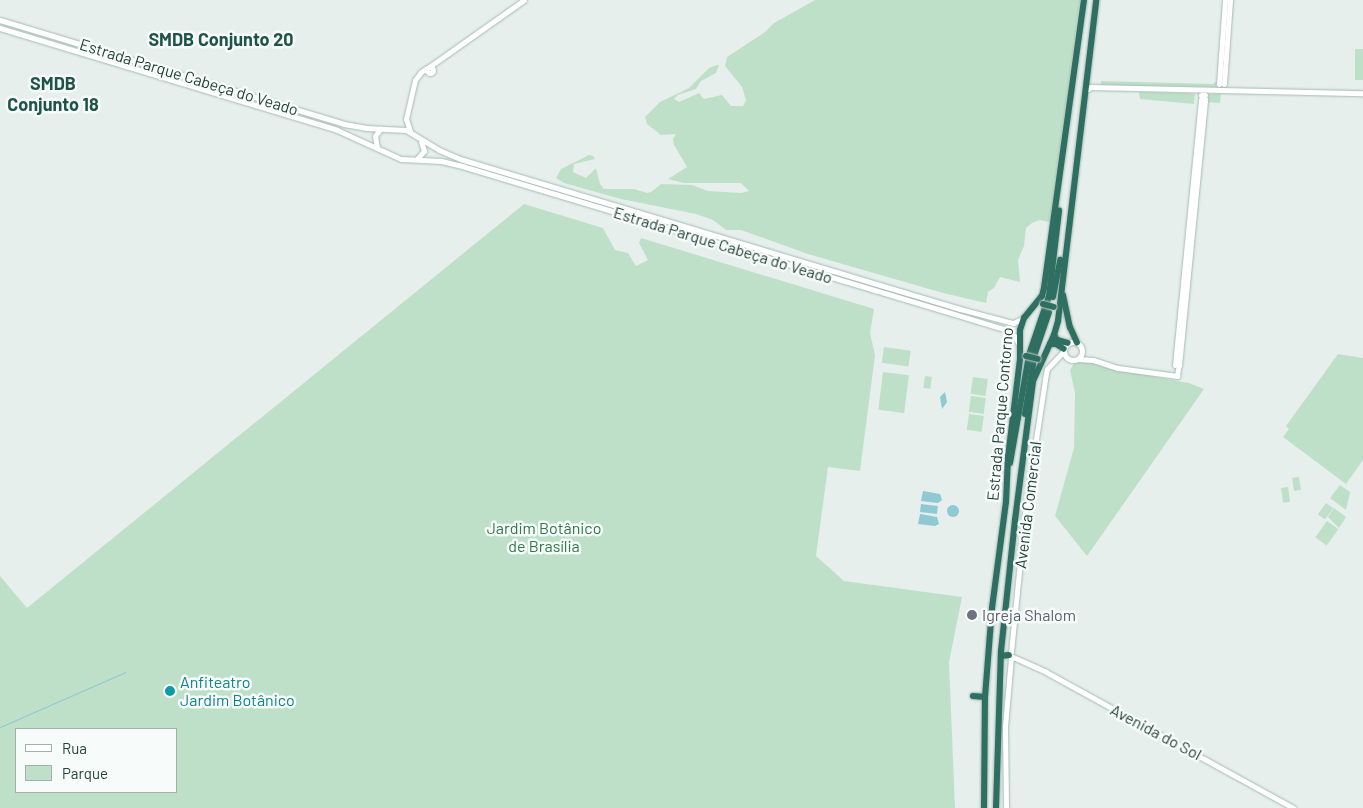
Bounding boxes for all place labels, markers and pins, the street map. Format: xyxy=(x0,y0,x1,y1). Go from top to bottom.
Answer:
place label: Igreja Shalom xyxy=(982,605,1076,625)
marker: Igreja Shalom xyxy=(966,609,978,621)
place label: Anfiteatro Jardim Botânico xyxy=(180,672,295,710)
marker: Anfiteatro Jardim Botânico xyxy=(164,685,176,697)

